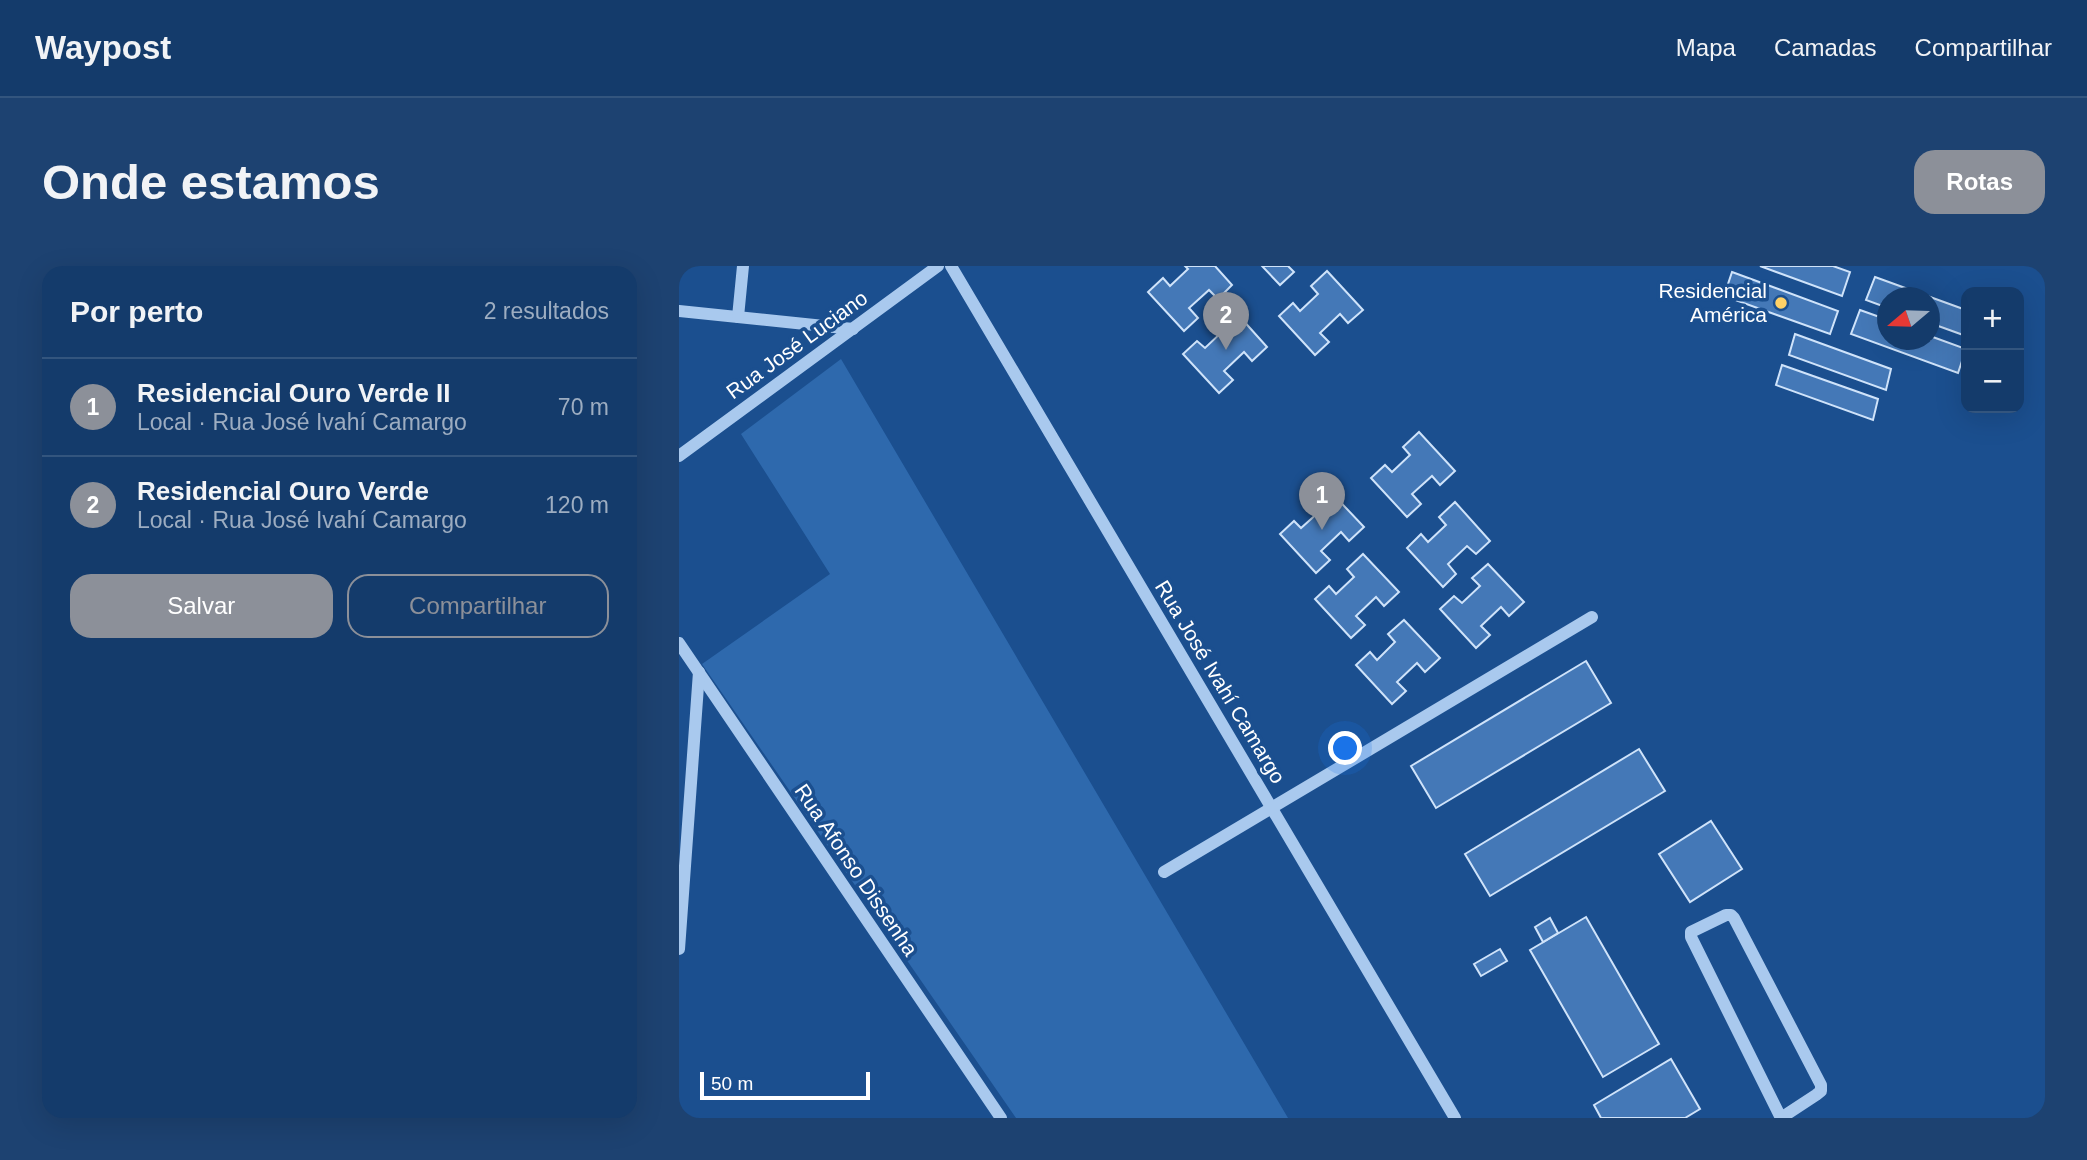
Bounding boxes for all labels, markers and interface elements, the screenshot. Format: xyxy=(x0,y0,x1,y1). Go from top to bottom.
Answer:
text: Waypost xyxy=(35,29,171,66)
text: Mapa xyxy=(1676,34,1736,61)
text: Camadas xyxy=(1774,34,1877,61)
text: Compartilhar xyxy=(1915,34,2052,61)
button: Rotas xyxy=(1914,150,2045,214)
text: Onde estamos xyxy=(42,155,380,209)
place label: Residencial América xyxy=(1658,279,1767,326)
street label: Rua José Luciano xyxy=(722,286,871,403)
north arrow xyxy=(1877,287,1940,350)
map controls xyxy=(1961,287,2024,413)
button: + xyxy=(1961,287,2024,350)
pin: 2 xyxy=(1203,292,1249,350)
text: Por perto xyxy=(70,295,203,328)
marker: Residencial América xyxy=(1773,295,1789,311)
text: 2 resultados xyxy=(484,298,609,324)
button: − xyxy=(1961,350,2024,413)
text: Residencial Ouro Verde II xyxy=(137,378,451,408)
text: 1 xyxy=(87,394,99,420)
text: 70 m xyxy=(558,394,609,420)
text: Local · Rua José Ivahí Camargo xyxy=(137,409,467,435)
pin: 1 xyxy=(1299,472,1345,530)
text: Residencial Ouro Verde xyxy=(137,476,429,506)
text: 2 xyxy=(87,492,99,518)
text: 120 m xyxy=(545,492,609,518)
text: Local · Rua José Ivahí Camargo xyxy=(137,507,467,533)
button: Salvar xyxy=(70,574,333,638)
button: Compartilhar xyxy=(347,574,609,638)
street label: Rua José Ivahí Camargo xyxy=(1151,576,1290,787)
your location xyxy=(1328,731,1362,765)
street label: Rua Afonso Dissenha xyxy=(790,780,923,960)
scale bar xyxy=(700,1069,870,1101)
text: 50 m xyxy=(711,1073,753,1094)

